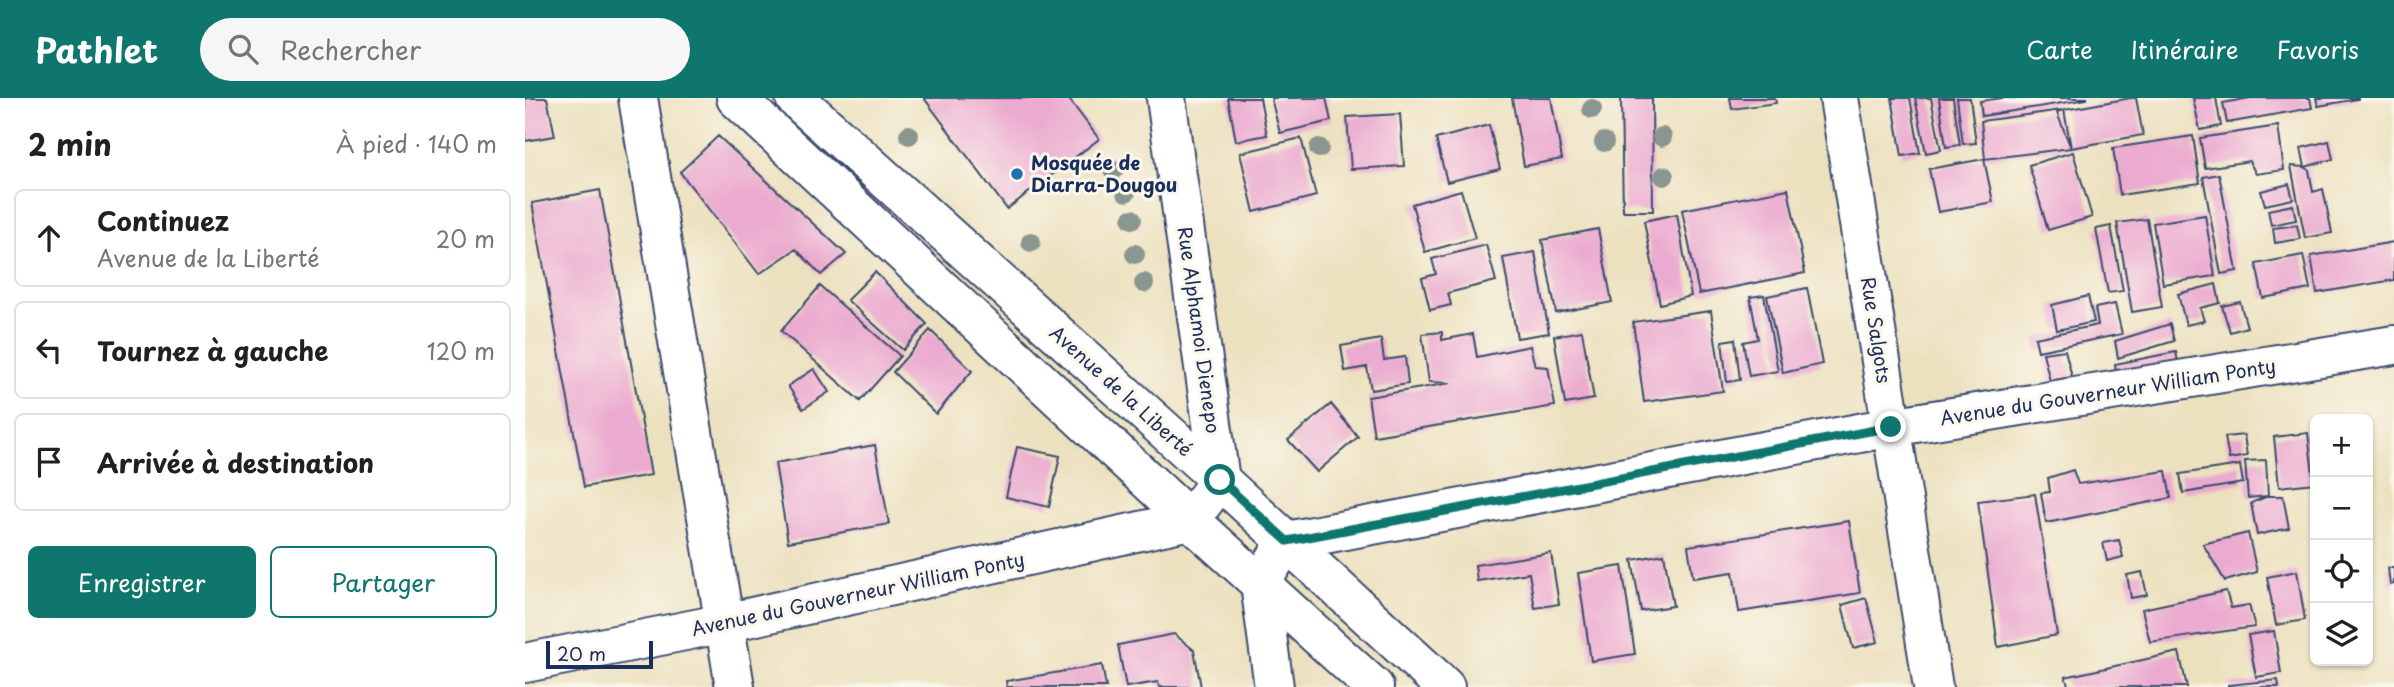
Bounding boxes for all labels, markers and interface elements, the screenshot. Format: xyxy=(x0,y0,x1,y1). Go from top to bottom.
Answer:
search box xyxy=(200,18,690,81)
text: Pathlet xyxy=(35,24,158,74)
icon: search xyxy=(224,30,262,68)
text: Rechercher xyxy=(280,30,421,69)
text: Carte xyxy=(2026,31,2093,67)
text: Itinéraire xyxy=(2131,31,2239,67)
text: Favoris xyxy=(2277,31,2359,67)
text: 2 min xyxy=(28,121,112,166)
text: À pied · 140 m xyxy=(336,126,497,161)
place label: Mosquée de Diarra-Dougou xyxy=(1031,148,1177,198)
marker: Mosquée de Diarra-Dougou xyxy=(1009,166,1025,182)
text: Continuez xyxy=(97,201,229,240)
icon: ahead xyxy=(30,219,68,257)
text: 20 m xyxy=(436,221,495,256)
street label: Rue Alphamoi Dienepo xyxy=(1172,225,1228,435)
text: Avenue de la Liberté xyxy=(97,240,319,275)
street label: Rue Salgots xyxy=(1855,275,1899,385)
street label: Avenue de la Liberté xyxy=(1044,318,1199,462)
icon: left xyxy=(30,331,68,369)
text: Tournez à gauche xyxy=(97,331,328,370)
text: 120 m xyxy=(427,333,495,368)
street label: Avenue du Gouverneur William Ponty xyxy=(1938,351,2278,431)
route end xyxy=(1875,411,1906,442)
map controls xyxy=(2310,414,2373,666)
button: + xyxy=(2310,414,2373,477)
icon: arrive xyxy=(30,443,68,481)
text: Arrivée à destination xyxy=(97,443,374,482)
route start xyxy=(1204,464,1235,495)
button: − xyxy=(2310,477,2373,540)
button: locate xyxy=(2310,540,2373,603)
street label: Avenue du Gouverneur William Ponty xyxy=(689,544,1027,642)
button: Enregistrer xyxy=(28,546,256,618)
button: Partager xyxy=(270,546,497,618)
button: layers xyxy=(2310,603,2373,666)
scale bar xyxy=(546,638,653,670)
text: 20 m xyxy=(557,639,606,667)

